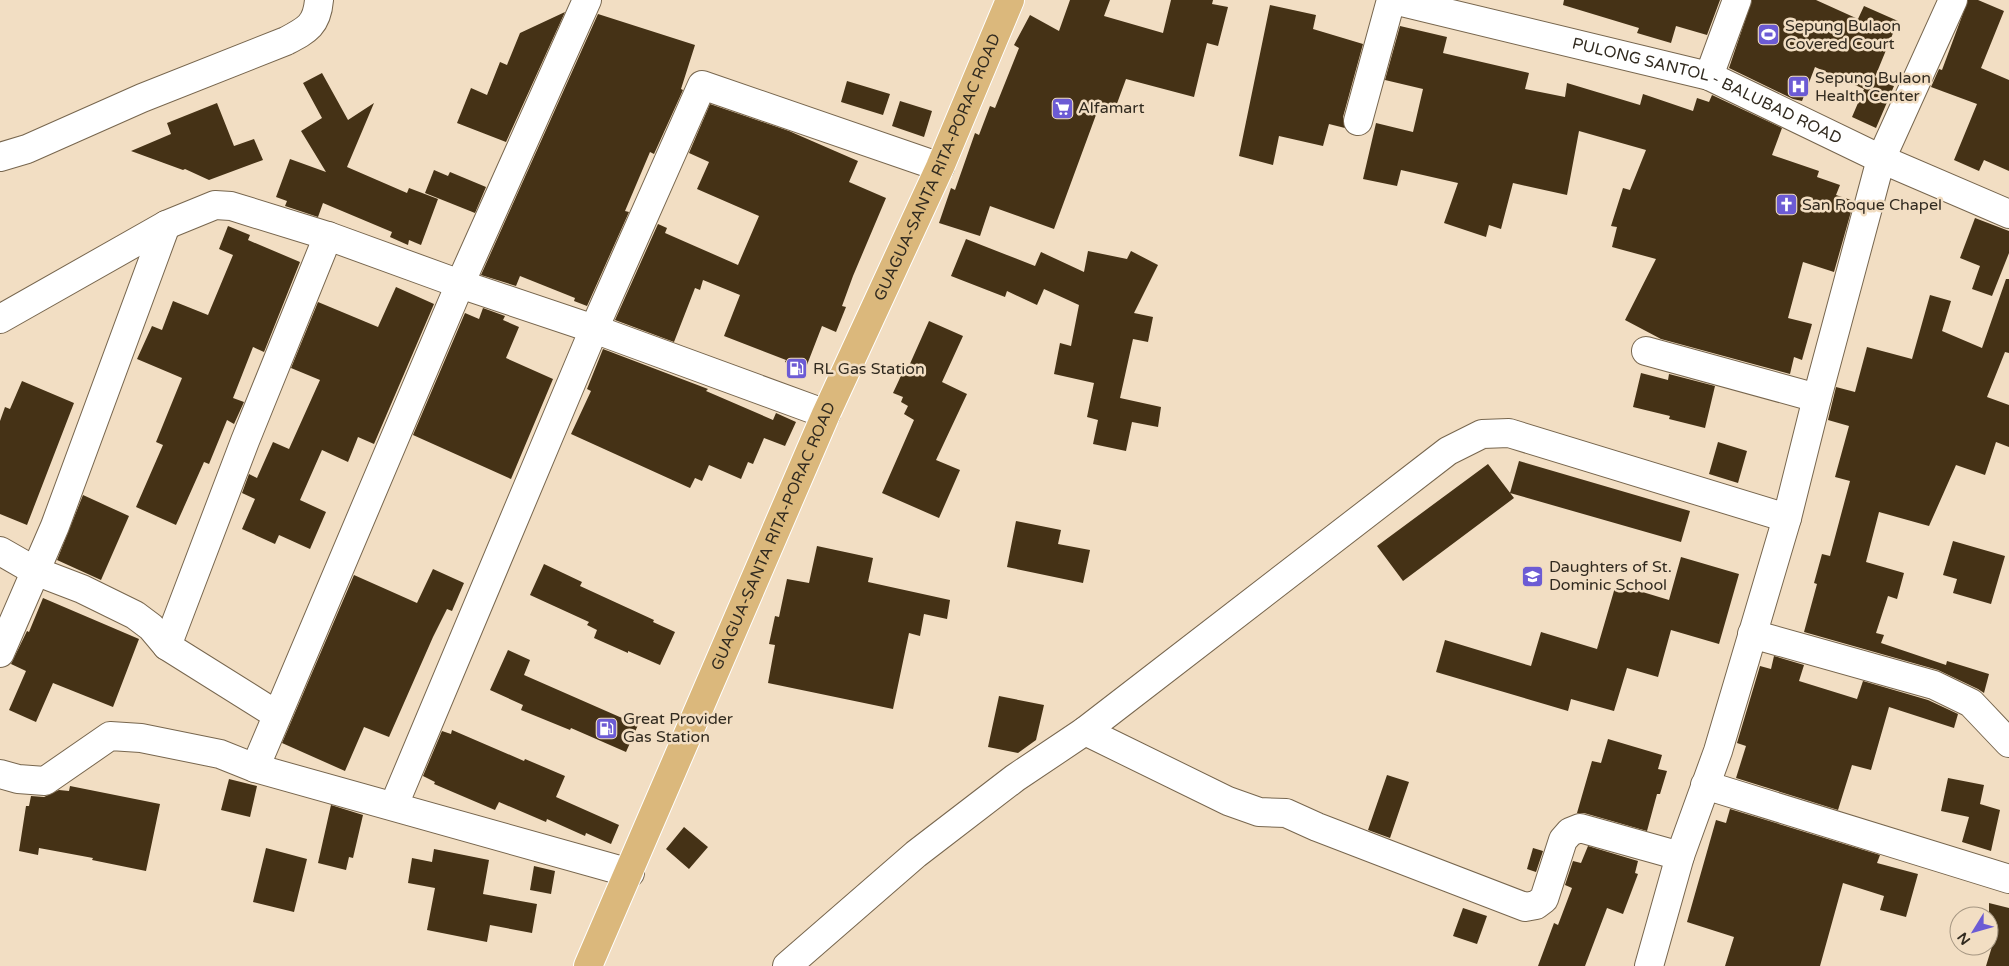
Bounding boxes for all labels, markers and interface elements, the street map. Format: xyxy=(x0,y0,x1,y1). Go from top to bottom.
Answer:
place label: Sepung Bulaon Covered Court xyxy=(1785,16,1901,54)
sports icon: Sepung Bulaon Covered Court xyxy=(1757,23,1781,47)
street label: GUAGUA-SANTA RITA-PORAC ROAD xyxy=(870,30,1005,304)
street label: PULONG SANTOL - BALUBAD ROAD xyxy=(1570,33,1845,149)
place label: Sepung Bulaon Health Center xyxy=(1815,68,1931,106)
hospital icon: Sepung Bulaon Health Center xyxy=(1787,75,1811,99)
supermarket icon: Alfamart xyxy=(1050,96,1074,120)
place label: Alfamart xyxy=(1078,98,1145,118)
church icon: San Roque Chapel xyxy=(1774,193,1798,217)
place label: San Roque Chapel xyxy=(1802,195,1942,215)
fuel station icon: RL Gas Station xyxy=(785,357,809,381)
place label: RL Gas Station xyxy=(813,359,925,379)
street label: GUAGUA-SANTA RITA-PORAC ROAD xyxy=(707,399,840,674)
place label: Daughters of St. Dominic School xyxy=(1549,557,1672,595)
school or university icon: Daughters of St. Dominic School xyxy=(1521,564,1545,588)
place label: Great Provider Gas Station xyxy=(623,709,734,747)
fuel station icon: Great Provider Gas Station xyxy=(595,716,619,740)
north arrow xyxy=(1949,906,1999,956)
text: N xyxy=(1954,929,1974,948)

